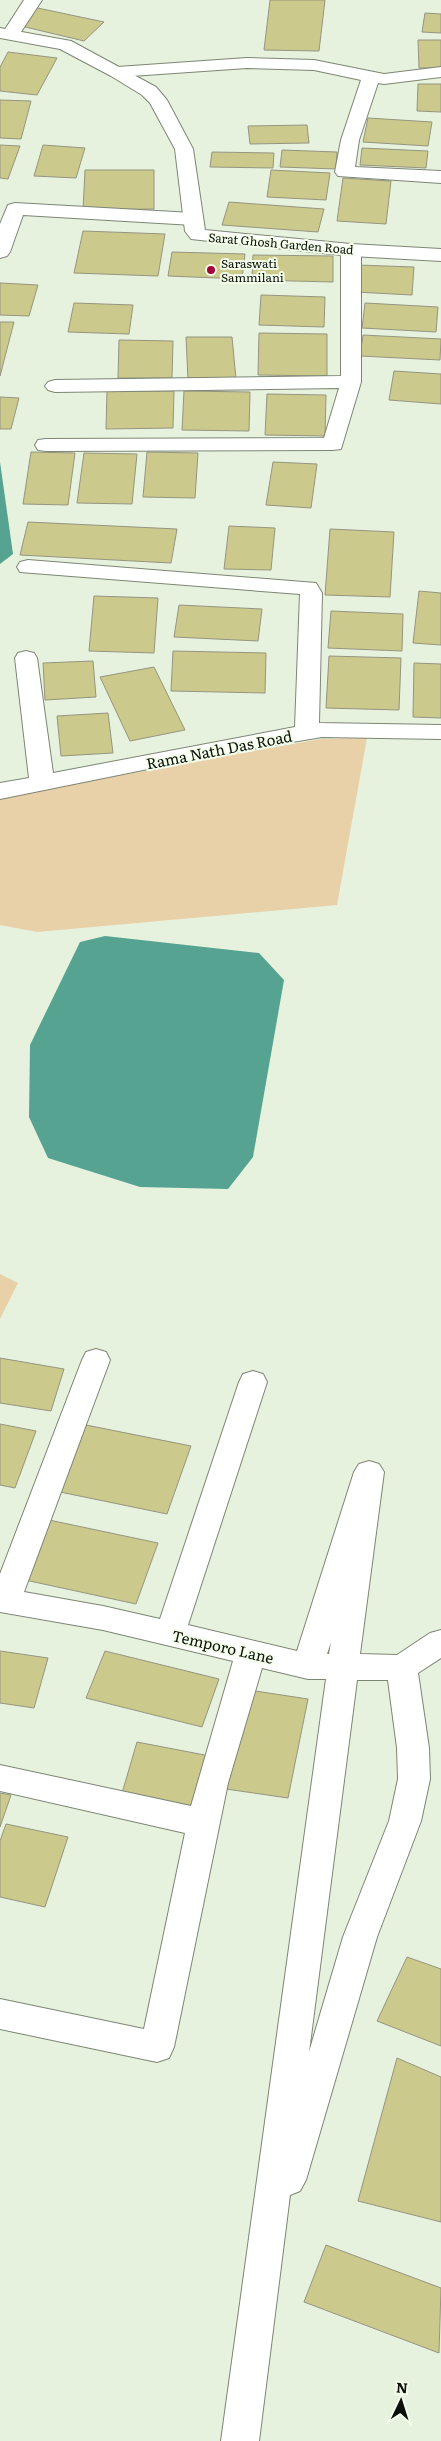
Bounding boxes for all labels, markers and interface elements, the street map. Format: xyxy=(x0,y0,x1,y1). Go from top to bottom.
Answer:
street label: Sarat Ghosh Garden Road xyxy=(208,228,355,258)
place label: Saraswati Sammilani xyxy=(221,254,284,286)
marker: Saraswati Sammilani xyxy=(205,264,217,276)
street label: Rama Nath Das Road xyxy=(144,724,294,774)
street label: Temporo Lane xyxy=(170,1623,276,1669)
north arrow xyxy=(376,2376,426,2426)
text: N xyxy=(395,2377,409,2397)

